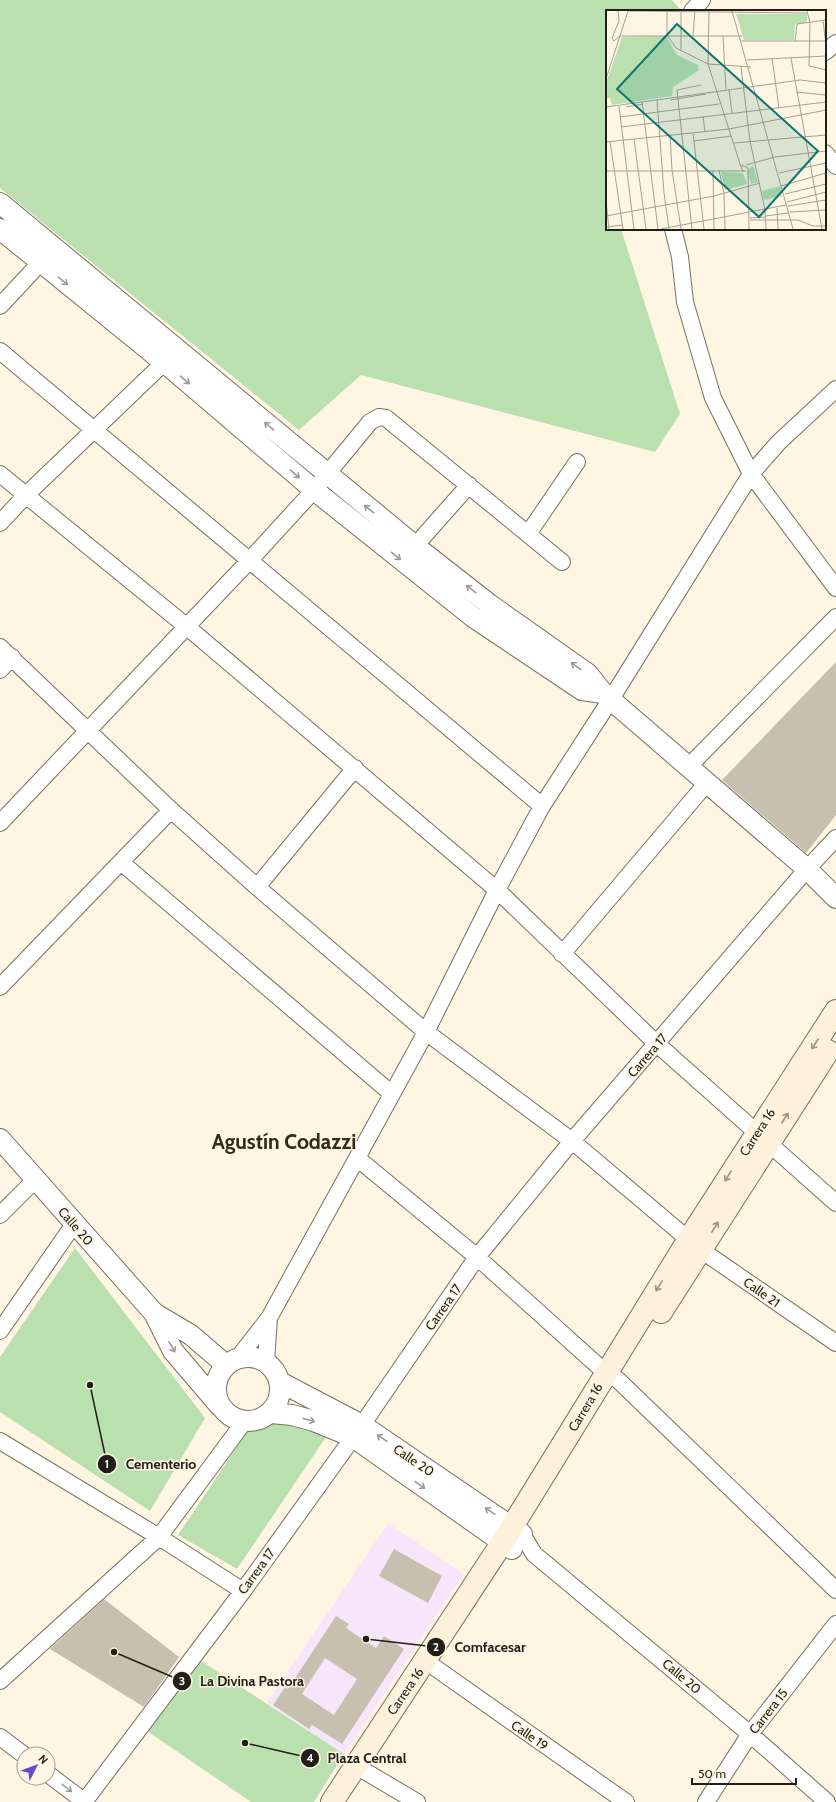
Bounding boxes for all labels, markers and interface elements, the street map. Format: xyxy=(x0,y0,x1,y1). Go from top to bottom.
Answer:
inset map xyxy=(606,10,826,230)
one-way arrow xyxy=(57,276,68,285)
one-way arrow xyxy=(180,376,191,385)
one-way arrow xyxy=(263,421,274,430)
one-way arrow xyxy=(289,469,300,478)
one-way arrow xyxy=(364,504,374,513)
one-way arrow xyxy=(390,551,401,560)
one-way arrow xyxy=(465,585,476,594)
one-way arrow xyxy=(571,662,582,670)
street label: Carrera 17 xyxy=(624,1029,671,1080)
one-way arrow xyxy=(810,1038,818,1050)
street label: Carrera 16 xyxy=(736,1105,778,1159)
one-way arrow xyxy=(780,1112,789,1123)
district label: Agustín Codazzi xyxy=(212,1129,356,1154)
one-way arrow xyxy=(724,1170,732,1182)
street label: Calle 20 xyxy=(55,1203,97,1249)
one-way arrow xyxy=(711,1222,719,1233)
street label: Calle 21 xyxy=(741,1274,783,1310)
street label: Carrera 17 xyxy=(421,1280,465,1333)
one-way arrow xyxy=(655,1280,663,1292)
one-way arrow xyxy=(168,1341,176,1353)
street label: Carrera 16 xyxy=(564,1380,606,1434)
one-way arrow xyxy=(302,1417,315,1424)
one-way arrow xyxy=(377,1434,388,1442)
street label: Calle 20 xyxy=(391,1441,437,1479)
callout: Cementerio xyxy=(97,1451,204,1477)
text: Cementerio xyxy=(126,1455,196,1473)
text: 1 xyxy=(105,1456,109,1471)
one-way arrow xyxy=(415,1481,426,1489)
one-way arrow xyxy=(484,1507,496,1515)
street label: Carrera 17 xyxy=(234,1545,278,1597)
callout: Comfacesar xyxy=(426,1634,533,1660)
text: Comfacesar xyxy=(454,1638,526,1656)
text: 2 xyxy=(433,1639,439,1654)
street label: Calle 20 xyxy=(659,1655,705,1697)
street label: Carrera 16 xyxy=(383,1664,427,1718)
callout: La Divina Pastora xyxy=(172,1668,312,1694)
text: La Divina Pastora xyxy=(200,1672,304,1690)
text: 3 xyxy=(179,1673,185,1688)
street label: Carrera 15 xyxy=(745,1685,791,1737)
street label: Calle 19 xyxy=(508,1717,552,1753)
callout: Plaza Central xyxy=(300,1745,415,1771)
north arrow xyxy=(16,1746,56,1786)
text: Plaza Central xyxy=(328,1749,407,1767)
text: 4 xyxy=(306,1750,314,1765)
text: N xyxy=(36,1752,51,1767)
scale bar xyxy=(692,1760,796,1786)
text: 50 m xyxy=(698,1766,726,1781)
one-way arrow xyxy=(61,1784,72,1792)

